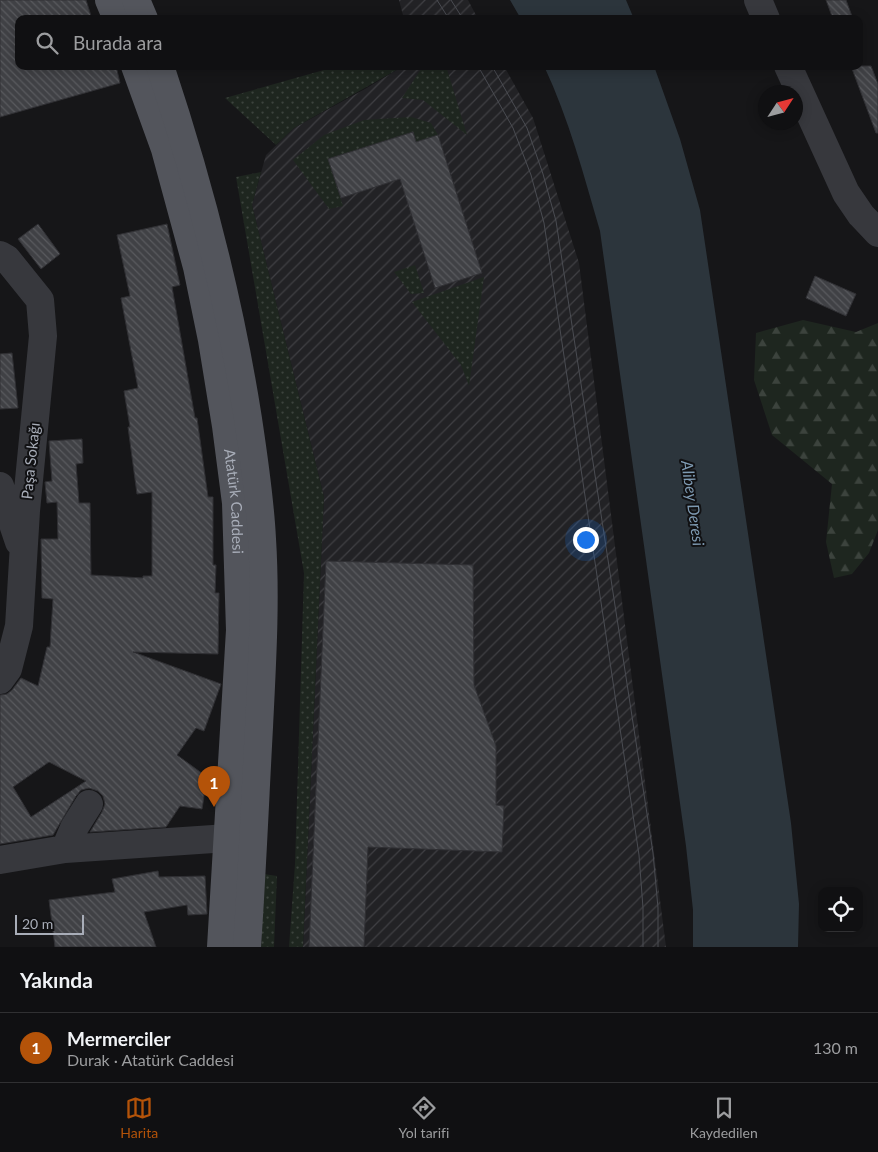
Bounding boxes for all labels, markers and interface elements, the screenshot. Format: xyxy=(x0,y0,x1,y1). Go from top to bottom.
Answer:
search box xyxy=(15,15,863,70)
icon: search xyxy=(33,29,61,57)
text: Burada ara xyxy=(73,31,162,54)
north arrow xyxy=(758,85,803,130)
street label: Paşa Sokağı xyxy=(17,422,43,500)
street label: Atatürk Caddesi xyxy=(221,448,248,554)
water label: Alibey Deresi xyxy=(678,458,709,547)
your location xyxy=(573,527,599,553)
pin: 1 xyxy=(198,766,230,807)
map controls xyxy=(818,887,863,932)
button: locate xyxy=(818,887,863,932)
scale bar xyxy=(15,912,84,935)
text: 20 m xyxy=(22,915,53,932)
text: Yakında xyxy=(20,967,93,992)
text: Mermerciler xyxy=(67,1027,171,1050)
text: 1 xyxy=(31,1038,41,1057)
text: 130 m xyxy=(813,1038,858,1057)
text: Durak · Atatürk Caddesi xyxy=(67,1050,234,1069)
tab: Harita xyxy=(120,1094,158,1141)
tab: Yol tarifi xyxy=(399,1094,449,1141)
tab: Kaydedilen xyxy=(690,1094,758,1141)

